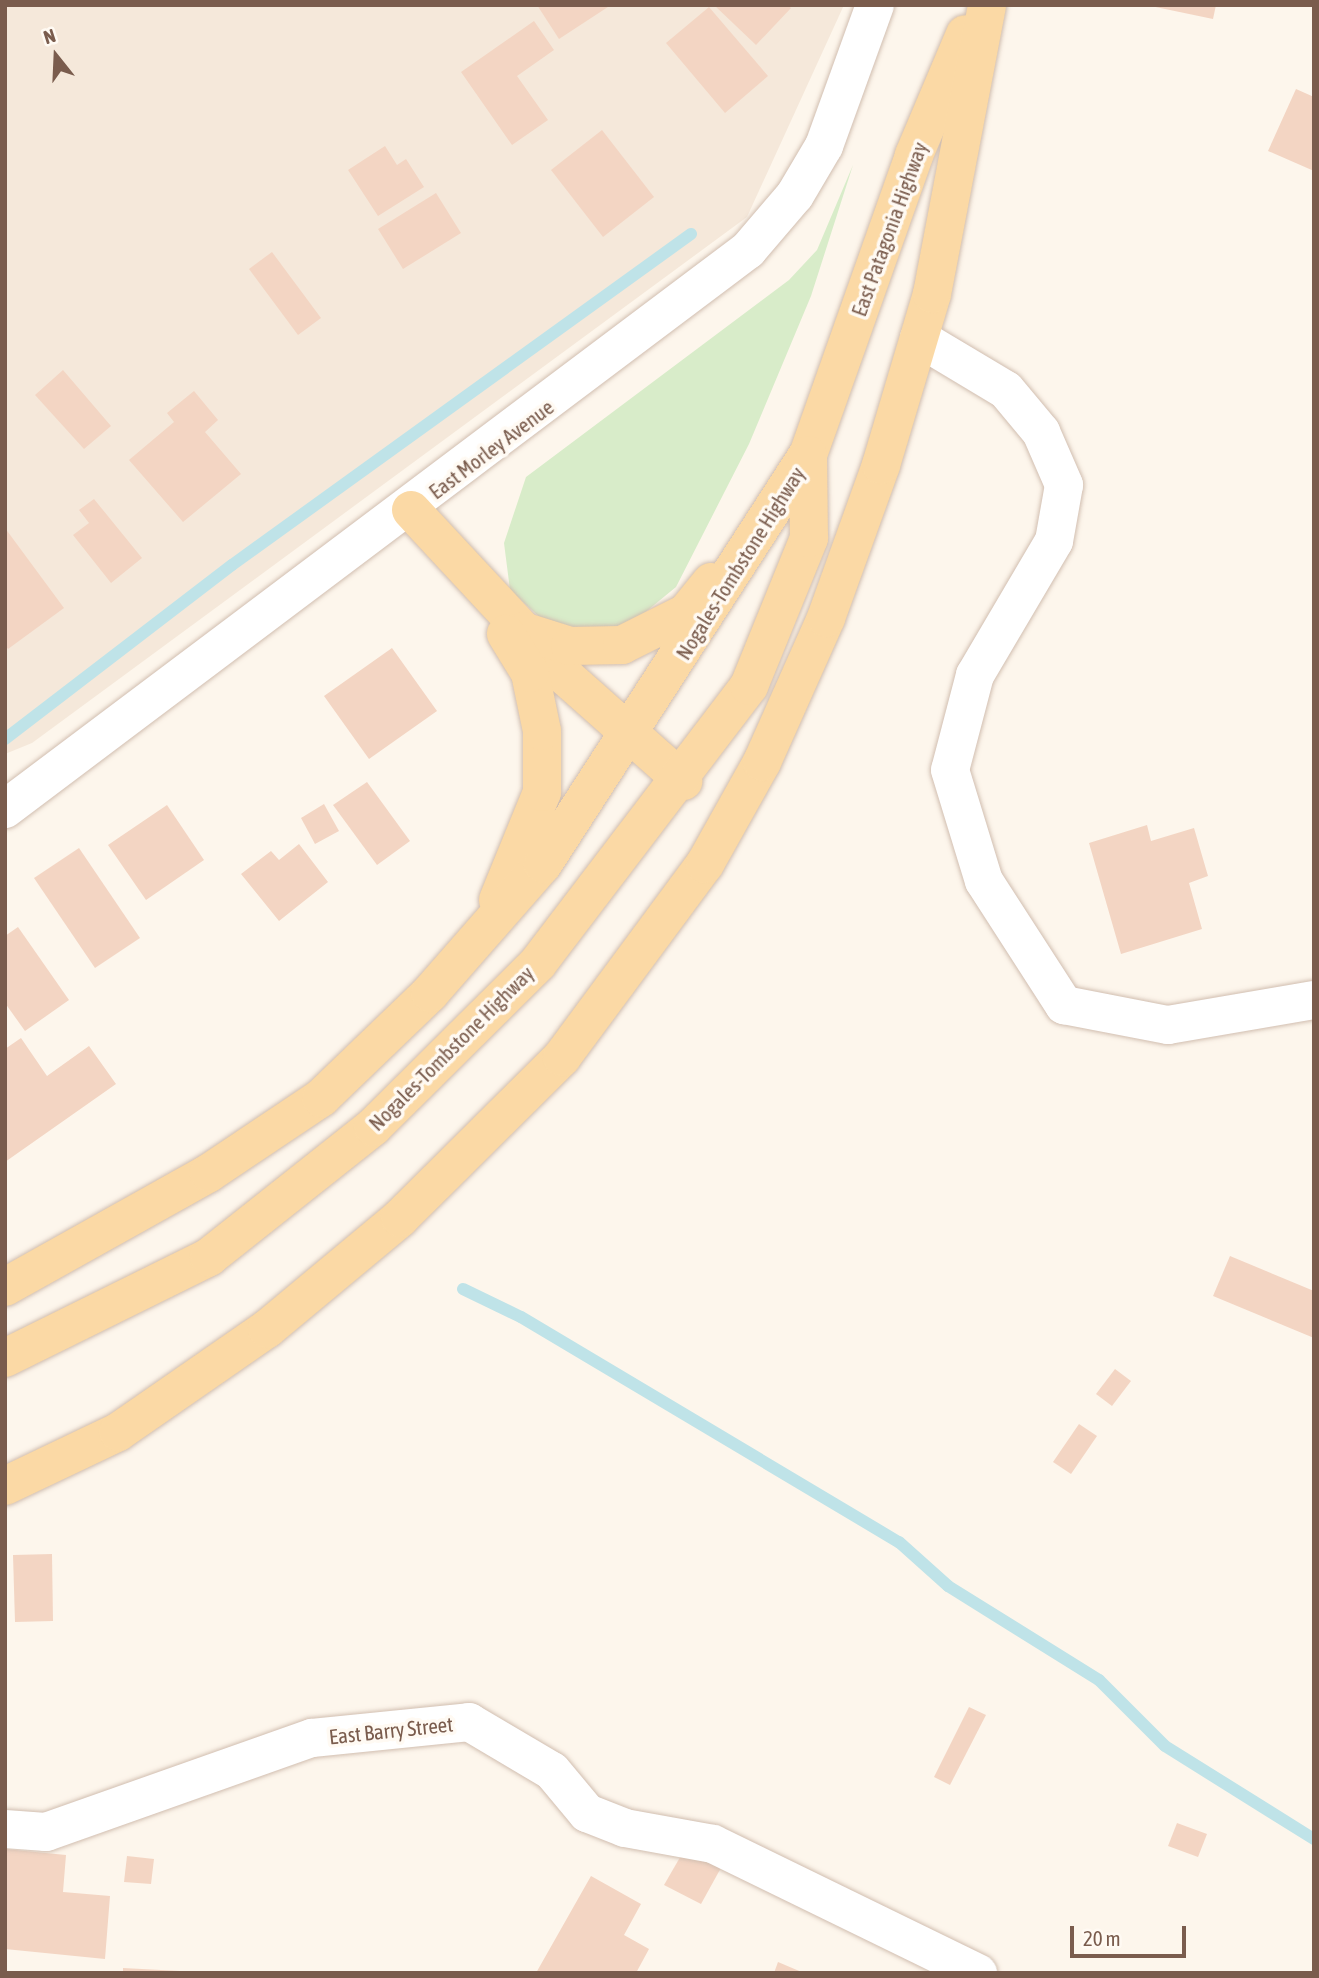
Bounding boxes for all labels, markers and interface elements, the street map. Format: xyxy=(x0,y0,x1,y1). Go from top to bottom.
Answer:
north arrow xyxy=(21,21,91,91)
text: N xyxy=(41,24,58,48)
street label: East Patagonia Highway xyxy=(846,138,932,320)
street label: East Morley Avenue xyxy=(424,394,558,504)
street label: Nogales-Tombstone Highway xyxy=(670,462,810,664)
street label: Nogales-Tombstone Highway xyxy=(363,960,539,1136)
street label: East Barry Street xyxy=(328,1711,454,1749)
scale bar xyxy=(1074,1912,1190,1956)
text: 20 m xyxy=(1083,1926,1121,1950)

